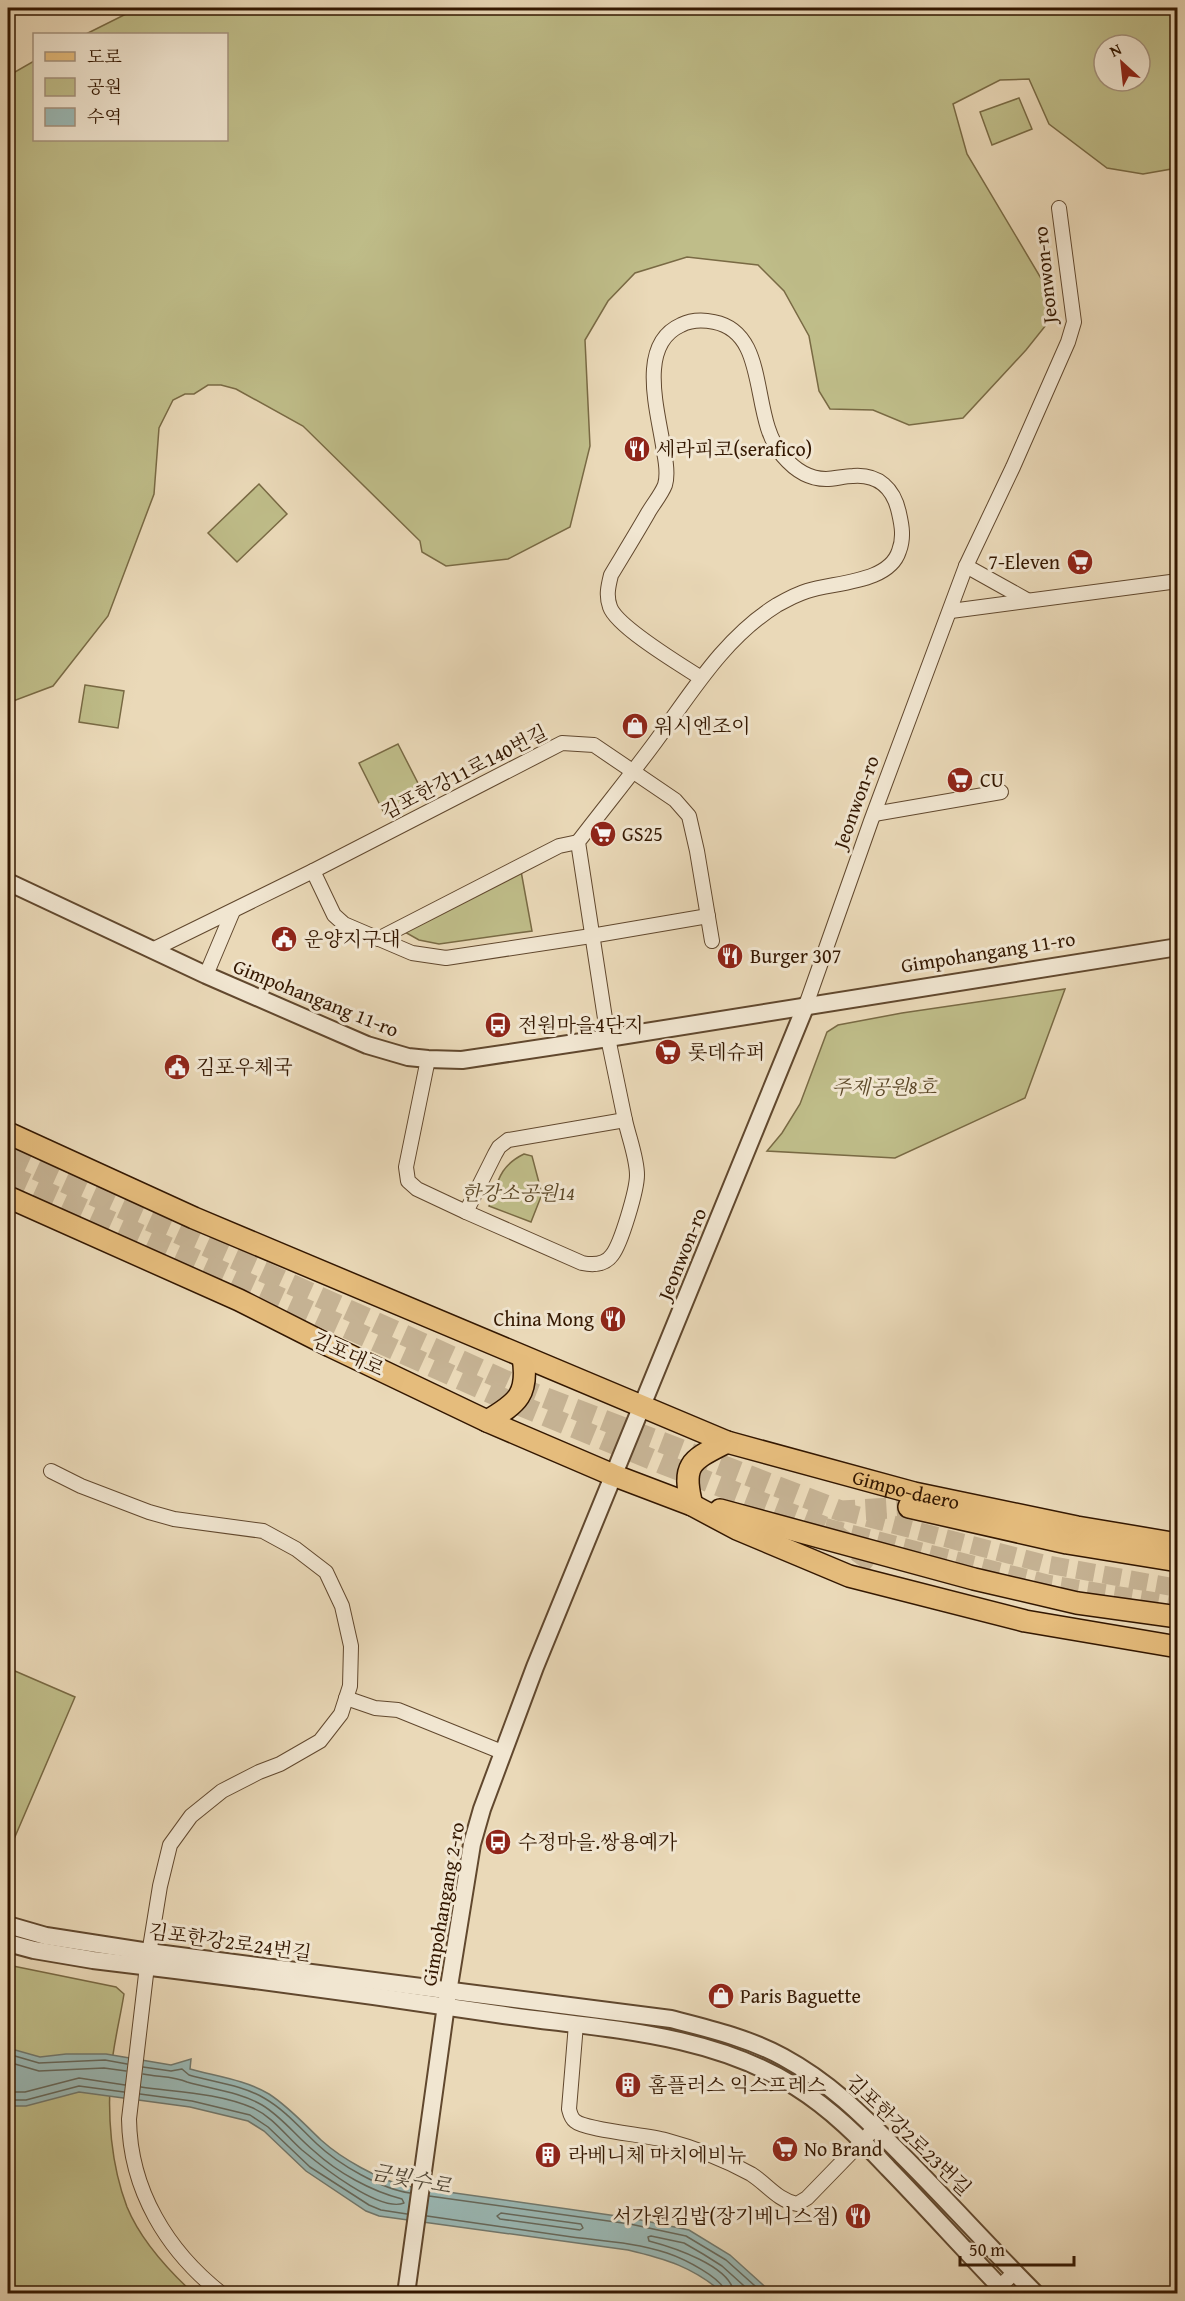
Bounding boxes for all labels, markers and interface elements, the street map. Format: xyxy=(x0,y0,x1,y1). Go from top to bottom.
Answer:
legend xyxy=(33,33,228,141)
north arrow xyxy=(1092,33,1152,93)
text: N xyxy=(1105,36,1126,63)
text: 도로 xyxy=(87,43,122,70)
text: 공원 xyxy=(87,73,122,100)
text: 수역 xyxy=(87,103,122,130)
street label: Jeonwon-ro xyxy=(1025,225,1064,328)
restaurant icon: 세라피코(serafico) xyxy=(622,434,652,464)
place label: 세라피코(serafico) xyxy=(656,434,812,463)
place label: 7-Eleven xyxy=(988,547,1060,576)
supermarket icon: 7-Eleven xyxy=(1065,547,1095,577)
shop icon: 워시엔조이 xyxy=(620,711,650,741)
place label: 워시엔조이 xyxy=(654,711,751,740)
street label: 김포한강11로140번길 xyxy=(375,717,552,826)
street label: Jeonwon-ro xyxy=(824,751,886,855)
supermarket icon: CU xyxy=(945,765,975,795)
place label: CU xyxy=(980,765,1004,794)
supermarket icon: GS25 xyxy=(588,819,618,849)
place label: GS25 xyxy=(622,819,663,848)
street label: Gimpohangang 11-ro xyxy=(899,923,1077,980)
public building icon: 운양지구대 xyxy=(269,924,299,954)
place label: 운양지구대 xyxy=(304,924,401,953)
restaurant icon: Burger 307 xyxy=(715,941,745,971)
place label: Burger 307 xyxy=(750,941,841,970)
street label: Gimpohangang 11-ro xyxy=(229,951,403,1044)
bus stop icon: 전원마을4단지 xyxy=(483,1010,513,1040)
place label: 전원마을4단지 xyxy=(518,1010,644,1039)
supermarket icon: 롯데슈퍼 xyxy=(653,1037,683,1067)
place label: 롯데슈퍼 xyxy=(688,1037,765,1066)
public building icon: 김포우체국 xyxy=(162,1052,192,1082)
place label: 김포우체국 xyxy=(196,1052,293,1081)
park label: 주제공원8호 xyxy=(832,1072,938,1101)
park label: 한강소공원14 xyxy=(461,1178,575,1207)
street label: Jeonwon-ro xyxy=(649,1203,713,1307)
place label: China Mong xyxy=(493,1304,594,1333)
restaurant icon: China Mong xyxy=(598,1304,628,1334)
street label: 김포대로 xyxy=(307,1324,389,1383)
street label: Gimpo-daero xyxy=(849,1462,962,1516)
street label: Gimpohangang 2-ro xyxy=(414,1820,471,1988)
bus stop icon: 수정마을.쌍용예가 xyxy=(483,1827,513,1857)
place label: 수정마을.쌍용예가 xyxy=(518,1827,678,1856)
street label: 김포한강2로24번길 xyxy=(147,1916,313,1967)
shop icon: Paris Baguette xyxy=(706,1981,736,2011)
place label: Paris Baguette xyxy=(740,1981,861,2010)
street label: 김포한강2로23번길 xyxy=(840,2067,978,2202)
building icon: 홈플러스 익스프레스 xyxy=(613,2070,643,2100)
place label: 홈플러스 익스프레스 xyxy=(648,2070,826,2099)
supermarket icon: No Brand xyxy=(770,2134,800,2164)
place label: No Brand xyxy=(804,2134,883,2163)
building icon: 라베니체 마치에비뉴 xyxy=(533,2140,563,2170)
place label: 라베니체 마치에비뉴 xyxy=(568,2140,746,2169)
water label: 금빛수로 xyxy=(368,2156,455,2202)
place label: 서가원김밥(장기베니스점) xyxy=(613,2201,838,2230)
restaurant icon: 서가원김밥(장기베니스점) xyxy=(843,2201,873,2231)
scale bar xyxy=(960,2229,1074,2267)
text: 50 m xyxy=(969,2236,1005,2263)

